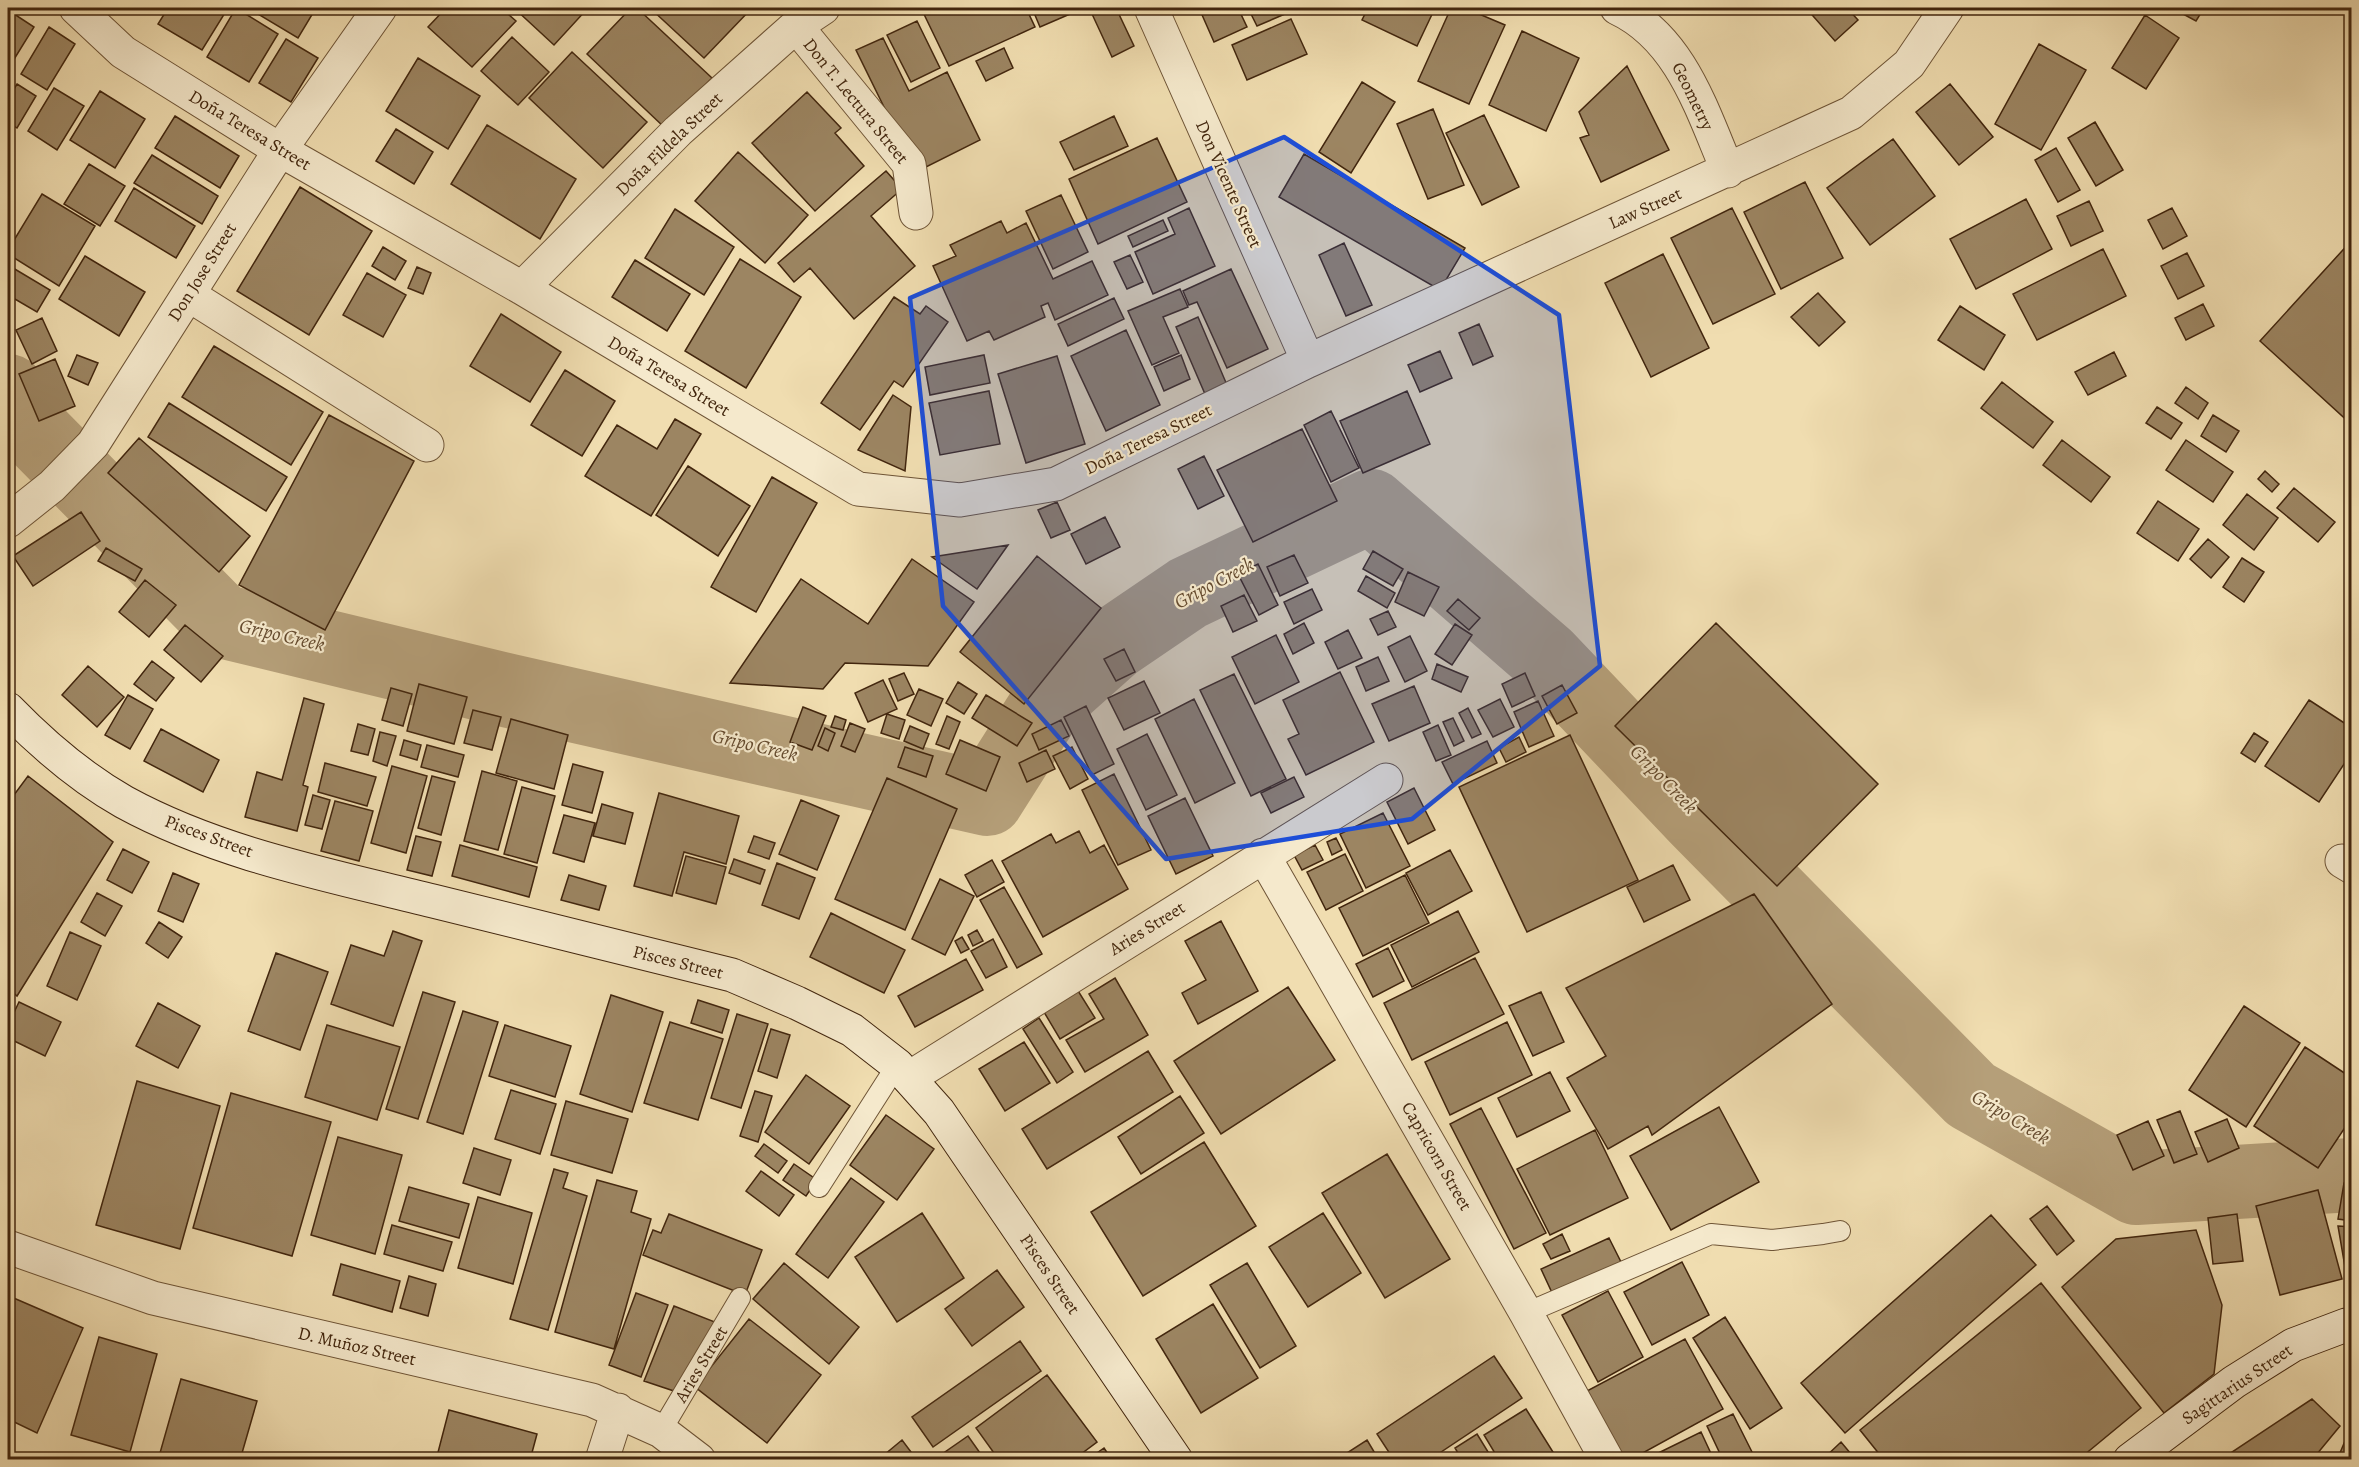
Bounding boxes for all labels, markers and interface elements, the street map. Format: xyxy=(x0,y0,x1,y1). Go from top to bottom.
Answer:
street label: Don T. Lectura Street xyxy=(798,33,914,169)
street label: Geometry xyxy=(1666,58,1720,135)
street label: Doña Teresa Street xyxy=(184,84,316,176)
street label: Doña Fildela Street xyxy=(610,87,728,201)
street label: Don Vicente Street xyxy=(1190,116,1268,252)
street label: Law Street xyxy=(1605,181,1685,235)
street label: Don Jose Street xyxy=(162,218,242,326)
street label: Doña Teresa Street xyxy=(603,330,735,422)
street label: Doña Teresa Street xyxy=(1080,398,1216,480)
water label: Gripo Creek xyxy=(1169,551,1259,615)
water label: Gripo Creek xyxy=(237,612,328,658)
water label: Gripo Creek xyxy=(710,722,801,768)
water label: Gripo Creek xyxy=(1624,738,1704,820)
street label: Pisces Street xyxy=(161,809,257,863)
street label: Aries Street xyxy=(1104,895,1190,961)
street label: Pisces Street xyxy=(630,939,726,985)
water label: Gripo Creek xyxy=(1967,1083,2055,1151)
street label: Capricorn Street xyxy=(1396,1097,1478,1215)
street label: Pisces Street xyxy=(1014,1229,1086,1319)
street label: D. Muñoz Street xyxy=(296,1321,418,1371)
street label: Aries Street xyxy=(668,1321,733,1408)
street label: Sagittarius Street xyxy=(2177,1338,2297,1430)

